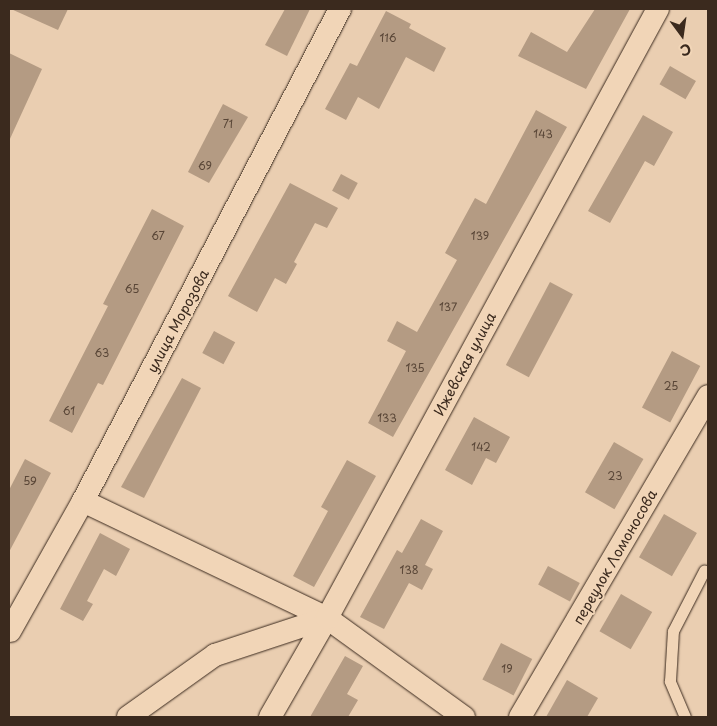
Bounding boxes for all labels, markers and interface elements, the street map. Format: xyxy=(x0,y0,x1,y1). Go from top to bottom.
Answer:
north arrow xyxy=(657,10,707,60)
house number: 116 xyxy=(380,31,396,45)
text: С xyxy=(678,39,693,62)
house number: 71 xyxy=(223,117,233,131)
house number: 143 xyxy=(533,127,553,141)
house number: 69 xyxy=(198,159,212,173)
house number: 67 xyxy=(151,229,165,243)
house number: 139 xyxy=(471,229,489,243)
street label: улица Морозова xyxy=(144,266,212,376)
house number: 65 xyxy=(125,282,139,296)
house number: 137 xyxy=(439,300,457,314)
street label: Ижевская улица xyxy=(430,309,500,419)
house number: 63 xyxy=(95,346,109,360)
house number: 135 xyxy=(405,361,425,375)
house number: 25 xyxy=(664,379,678,393)
house number: 61 xyxy=(63,404,75,418)
house number: 133 xyxy=(377,411,397,425)
house number: 142 xyxy=(471,440,491,454)
house number: 23 xyxy=(608,469,622,483)
house number: 59 xyxy=(23,474,37,488)
street label: переулок Ломоносова xyxy=(569,486,661,628)
house number: 138 xyxy=(399,563,419,577)
house number: 19 xyxy=(501,662,513,676)

